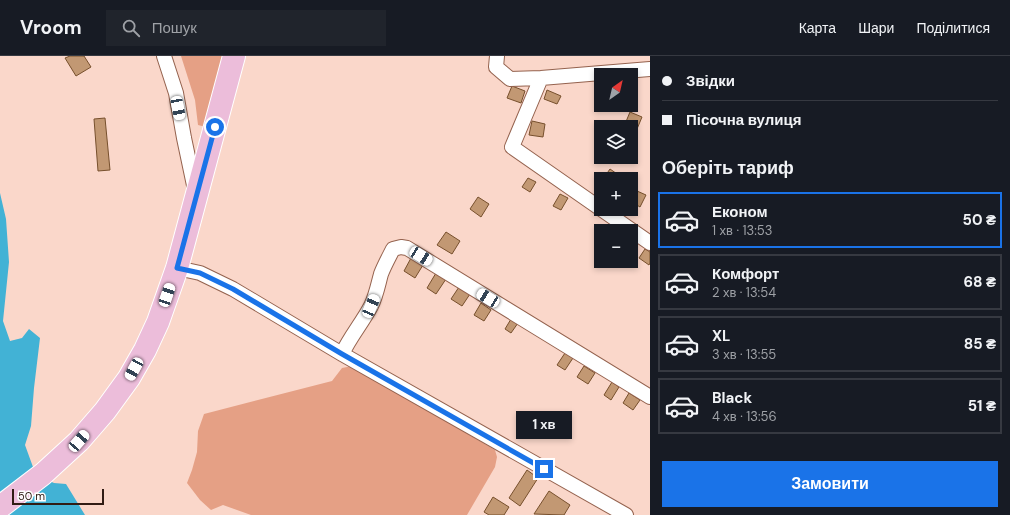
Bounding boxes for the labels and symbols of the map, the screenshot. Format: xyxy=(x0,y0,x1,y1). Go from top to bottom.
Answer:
north arrow xyxy=(594,68,638,112)
car xyxy=(170,95,186,121)
route start xyxy=(206,118,224,136)
car xyxy=(408,245,434,267)
car xyxy=(157,282,177,308)
car xyxy=(475,287,501,309)
car xyxy=(361,293,381,319)
car xyxy=(123,356,145,382)
callout: 1 хв xyxy=(516,411,572,439)
car xyxy=(67,428,91,454)
route end xyxy=(535,460,553,478)
scale bar xyxy=(12,487,104,506)

